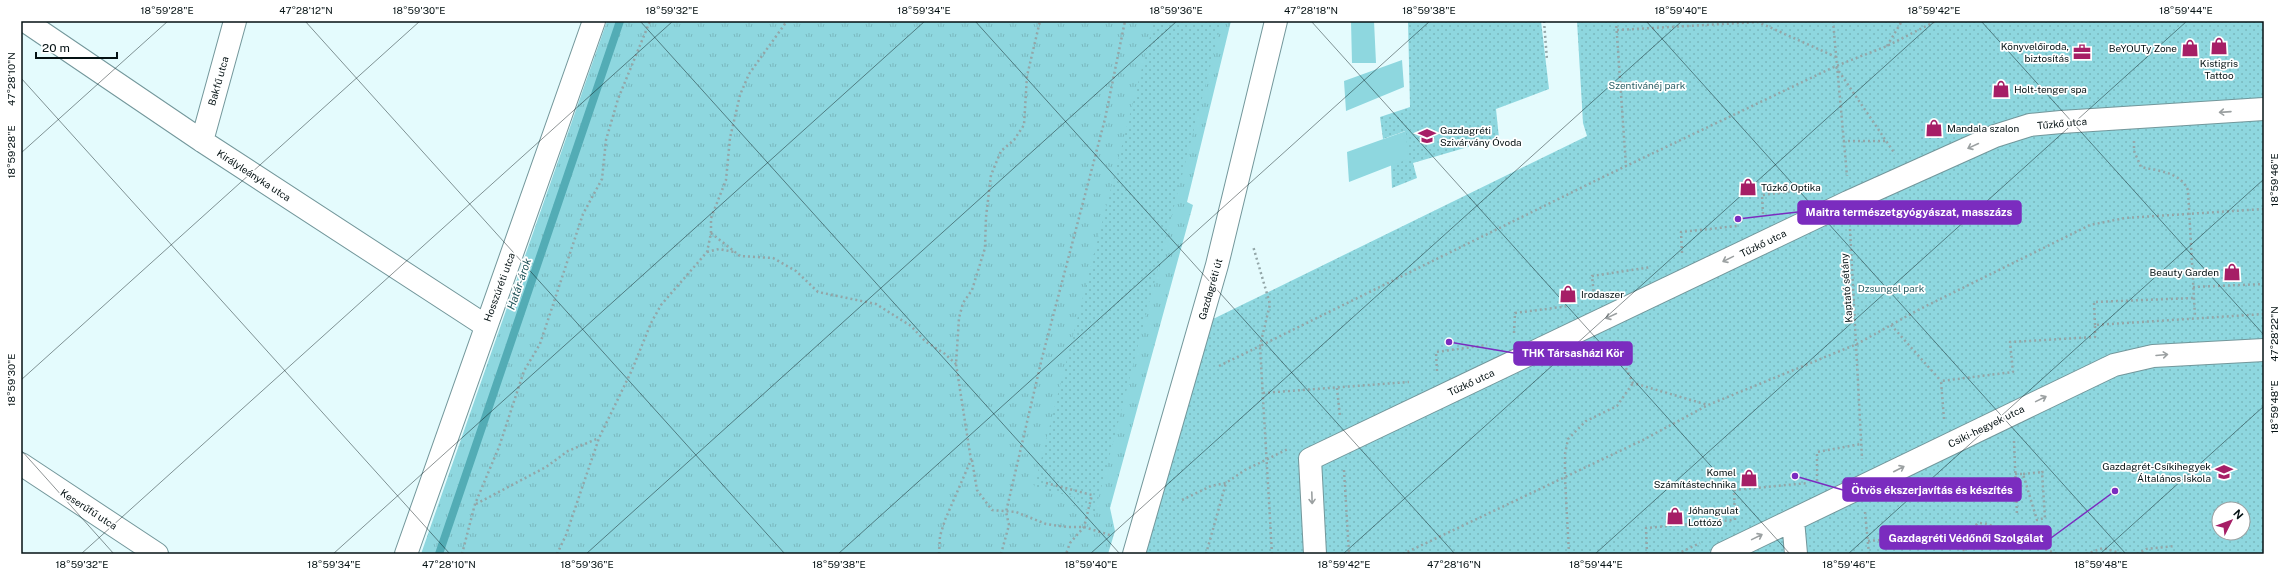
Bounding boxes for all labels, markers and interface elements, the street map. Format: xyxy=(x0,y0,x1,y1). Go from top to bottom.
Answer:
text: 18°59'28"E xyxy=(140,4,194,16)
text: 47°28'12"N xyxy=(279,4,333,16)
text: 18°59'30"E xyxy=(392,4,446,16)
text: 18°59'32"E xyxy=(645,4,699,16)
text: 18°59'34"E xyxy=(897,4,951,16)
text: 18°59'36"E xyxy=(1149,4,1203,16)
text: 47°28'18"N xyxy=(1284,4,1338,16)
text: 18°59'38"E xyxy=(1402,4,1456,16)
text: 18°59'40"E xyxy=(1654,4,1708,16)
text: 18°59'42"E xyxy=(1907,4,1961,16)
text: 18°59'44"E xyxy=(2159,4,2213,16)
scale bar xyxy=(36,34,117,60)
shop icon: Kistigris Tattoo xyxy=(2209,36,2229,56)
shop icon: BeYOUTy Zone xyxy=(2180,38,2200,58)
place label: Könyvelőiroda, biztosítás xyxy=(2001,40,2069,64)
text: 20 m xyxy=(42,41,70,55)
office icon: Könyvelőiroda, biztosítás xyxy=(2072,42,2092,62)
place label: BeYOUTy Zone xyxy=(2109,42,2177,54)
text: 47°28'10"N xyxy=(5,52,17,106)
street label: Bakfű utca xyxy=(205,55,231,107)
place label: Kistigris Tattoo xyxy=(2200,57,2238,81)
park label: Szentivánéj park xyxy=(1609,79,1686,91)
shop icon: Holt-tenger spa xyxy=(1991,79,2011,99)
place label: Holt-tenger spa xyxy=(2014,83,2087,95)
one-way arrow xyxy=(2219,108,2232,115)
street label: Tűzkő utca xyxy=(2037,115,2087,131)
shop icon: Mandala szalon xyxy=(1924,118,1944,138)
place label: Mandala szalon xyxy=(1947,122,2019,134)
place label: Gazdagréti Szivárvány Óvoda xyxy=(1440,124,1522,148)
text: 18°59'28"E xyxy=(5,125,17,179)
school or university icon: Gazdagréti Szivárvány Óvoda xyxy=(1417,126,1437,146)
one-way arrow xyxy=(1968,143,1980,150)
street label: Királyleányka utca xyxy=(215,147,293,203)
text: 18°59'46"E xyxy=(2268,153,2280,207)
shop icon: Tűzkő Optika xyxy=(1738,177,1758,197)
place label: Tűzkő Optika xyxy=(1761,181,1821,193)
callout: Maitra természetgyógyászat, masszázs xyxy=(1798,201,2021,224)
text: Maitra természetgyógyászat, masszázs xyxy=(1806,206,2013,218)
street label: Tűzkő utca xyxy=(1738,227,1788,259)
street label: Hosszúréti utca xyxy=(481,251,517,323)
street label: Kaptató sétány xyxy=(1838,252,1854,323)
one-way arrow xyxy=(1723,256,1735,264)
water label: Határ-árok xyxy=(505,257,533,311)
street label: Gazdagréti út xyxy=(1196,257,1224,321)
shop icon: Beauty Garden xyxy=(2222,262,2242,282)
place label: Beauty Garden xyxy=(2150,266,2219,278)
park label: Dzsungel park xyxy=(1858,282,1925,294)
shop icon: Irodaszer xyxy=(1558,284,1578,304)
place label: Irodaszer xyxy=(1581,288,1624,300)
text: 47°28'22"N xyxy=(2268,306,2280,362)
one-way arrow xyxy=(1606,313,1618,320)
callout: THK Társasházi Kör xyxy=(1514,342,1632,365)
text: THK Társasházi Kör xyxy=(1522,347,1625,359)
one-way arrow xyxy=(2155,352,2168,359)
text: 18°59'30"E xyxy=(5,353,17,407)
street label: Tűzkő utca xyxy=(1446,366,1496,398)
text: 18°59'48"E xyxy=(2268,380,2280,434)
one-way arrow xyxy=(2035,395,2047,402)
street label: Csiki-hegyek utca xyxy=(1946,402,2026,450)
place label: Gazdagrét-Csíkihegyek Általános Iskola xyxy=(2102,460,2211,484)
school or university icon: Gazdagrét-Csíkihegyek Általános Iskola xyxy=(2214,462,2234,482)
one-way arrow xyxy=(1893,465,1905,472)
place label: Komel Számítástechnika xyxy=(1654,466,1736,490)
shop icon: Komel Számítástechnika xyxy=(1739,468,1759,488)
callout: Ötvös ékszerjavítás és készítés xyxy=(1843,478,2021,501)
text: Ötvös ékszerjavítás és készítés xyxy=(1851,482,2013,496)
street label: Keserűfű utca xyxy=(58,486,120,532)
one-way arrow xyxy=(1308,491,1316,504)
north arrow xyxy=(2211,501,2251,541)
place label: Jóhangulat Lottózó xyxy=(1688,504,1739,528)
shop icon: Jóhangulat Lottózó xyxy=(1665,506,1685,526)
text: N xyxy=(2231,507,2246,522)
callout: Gazdagréti Védőnői Szolgálat xyxy=(1880,526,2051,549)
text: Gazdagréti Védőnői Szolgálat xyxy=(1888,532,2044,544)
one-way arrow xyxy=(1750,533,1762,540)
text: 18°59'32"E xyxy=(55,558,109,570)
text: 18°59'34"E xyxy=(307,558,361,570)
text: 47°28'10"N xyxy=(422,558,476,570)
text: 18°59'36"E xyxy=(560,558,614,570)
text: 18°59'38"E xyxy=(812,558,866,570)
text: 18°59'40"E xyxy=(1064,558,1118,570)
text: 18°59'42"E xyxy=(1317,558,1371,570)
text: 47°28'16"N xyxy=(1427,558,1481,570)
text: 18°59'44"E xyxy=(1569,558,1623,570)
text: 18°59'46"E xyxy=(1822,558,1876,570)
text: 18°59'48"E xyxy=(2074,558,2128,570)

